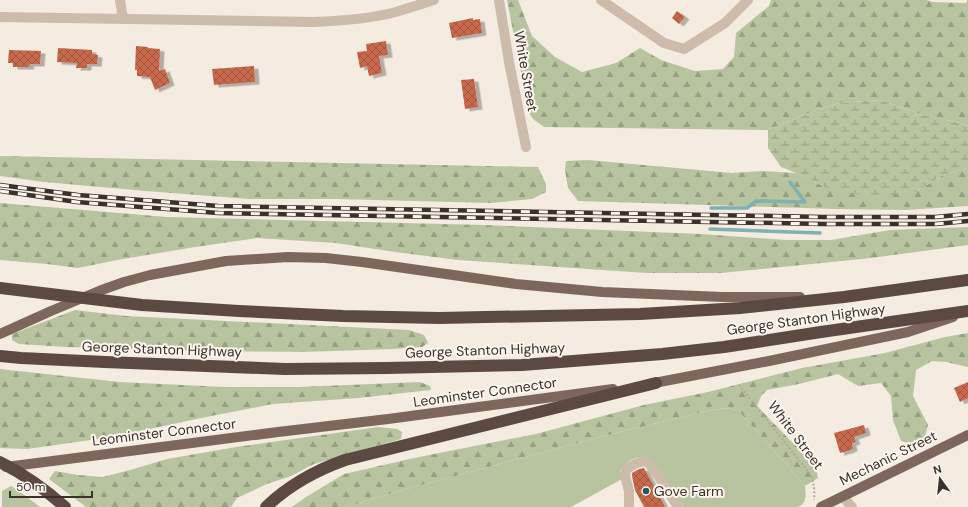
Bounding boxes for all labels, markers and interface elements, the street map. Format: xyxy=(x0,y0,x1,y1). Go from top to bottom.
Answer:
street label: White Street xyxy=(510,29,542,113)
street label: George Stanton Highway xyxy=(725,299,887,339)
street label: George Stanton Highway xyxy=(82,337,243,361)
street label: George Stanton Highway xyxy=(405,338,566,362)
street label: Leominster Connector xyxy=(412,373,558,411)
street label: White Street xyxy=(764,397,828,473)
street label: Leominster Connector xyxy=(91,414,237,450)
street label: Mechanic Street xyxy=(836,427,940,489)
north arrow xyxy=(920,459,960,499)
text: N xyxy=(932,462,943,477)
scale bar xyxy=(10,473,92,499)
text: 50 m xyxy=(16,479,45,495)
place label: Gove Farm xyxy=(654,482,724,500)
marker: Gove Farm xyxy=(641,486,651,496)

